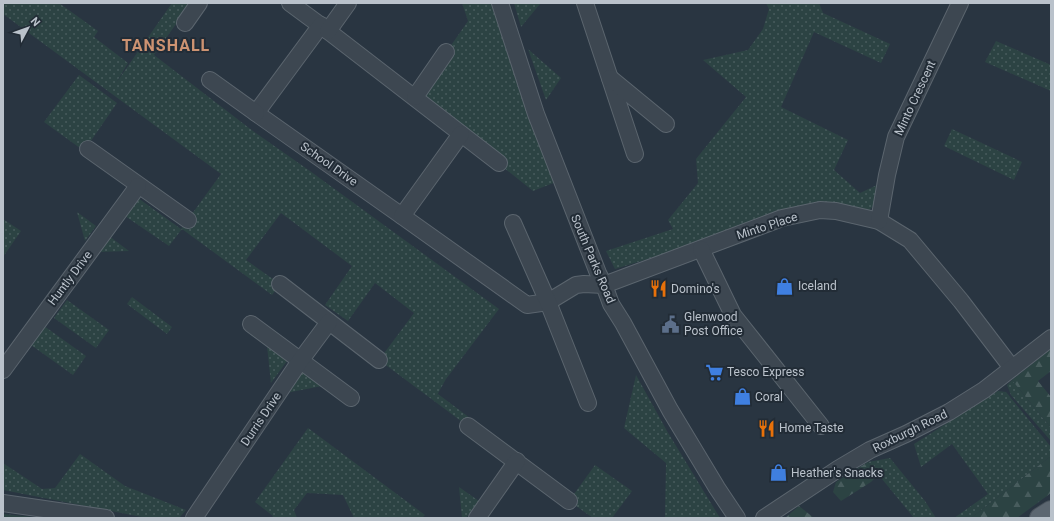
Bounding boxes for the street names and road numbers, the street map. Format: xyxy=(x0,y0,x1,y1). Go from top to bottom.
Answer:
street label: Minto Crescent xyxy=(892,58,939,138)
street label: School Drive xyxy=(298,139,360,189)
street label: Minto Place xyxy=(735,210,799,242)
street label: South Parks Road xyxy=(568,213,618,305)
street label: Huntly Drive xyxy=(45,248,95,308)
street label: Durris Drive xyxy=(238,390,284,448)
street label: Roxburgh Road xyxy=(870,407,950,455)

